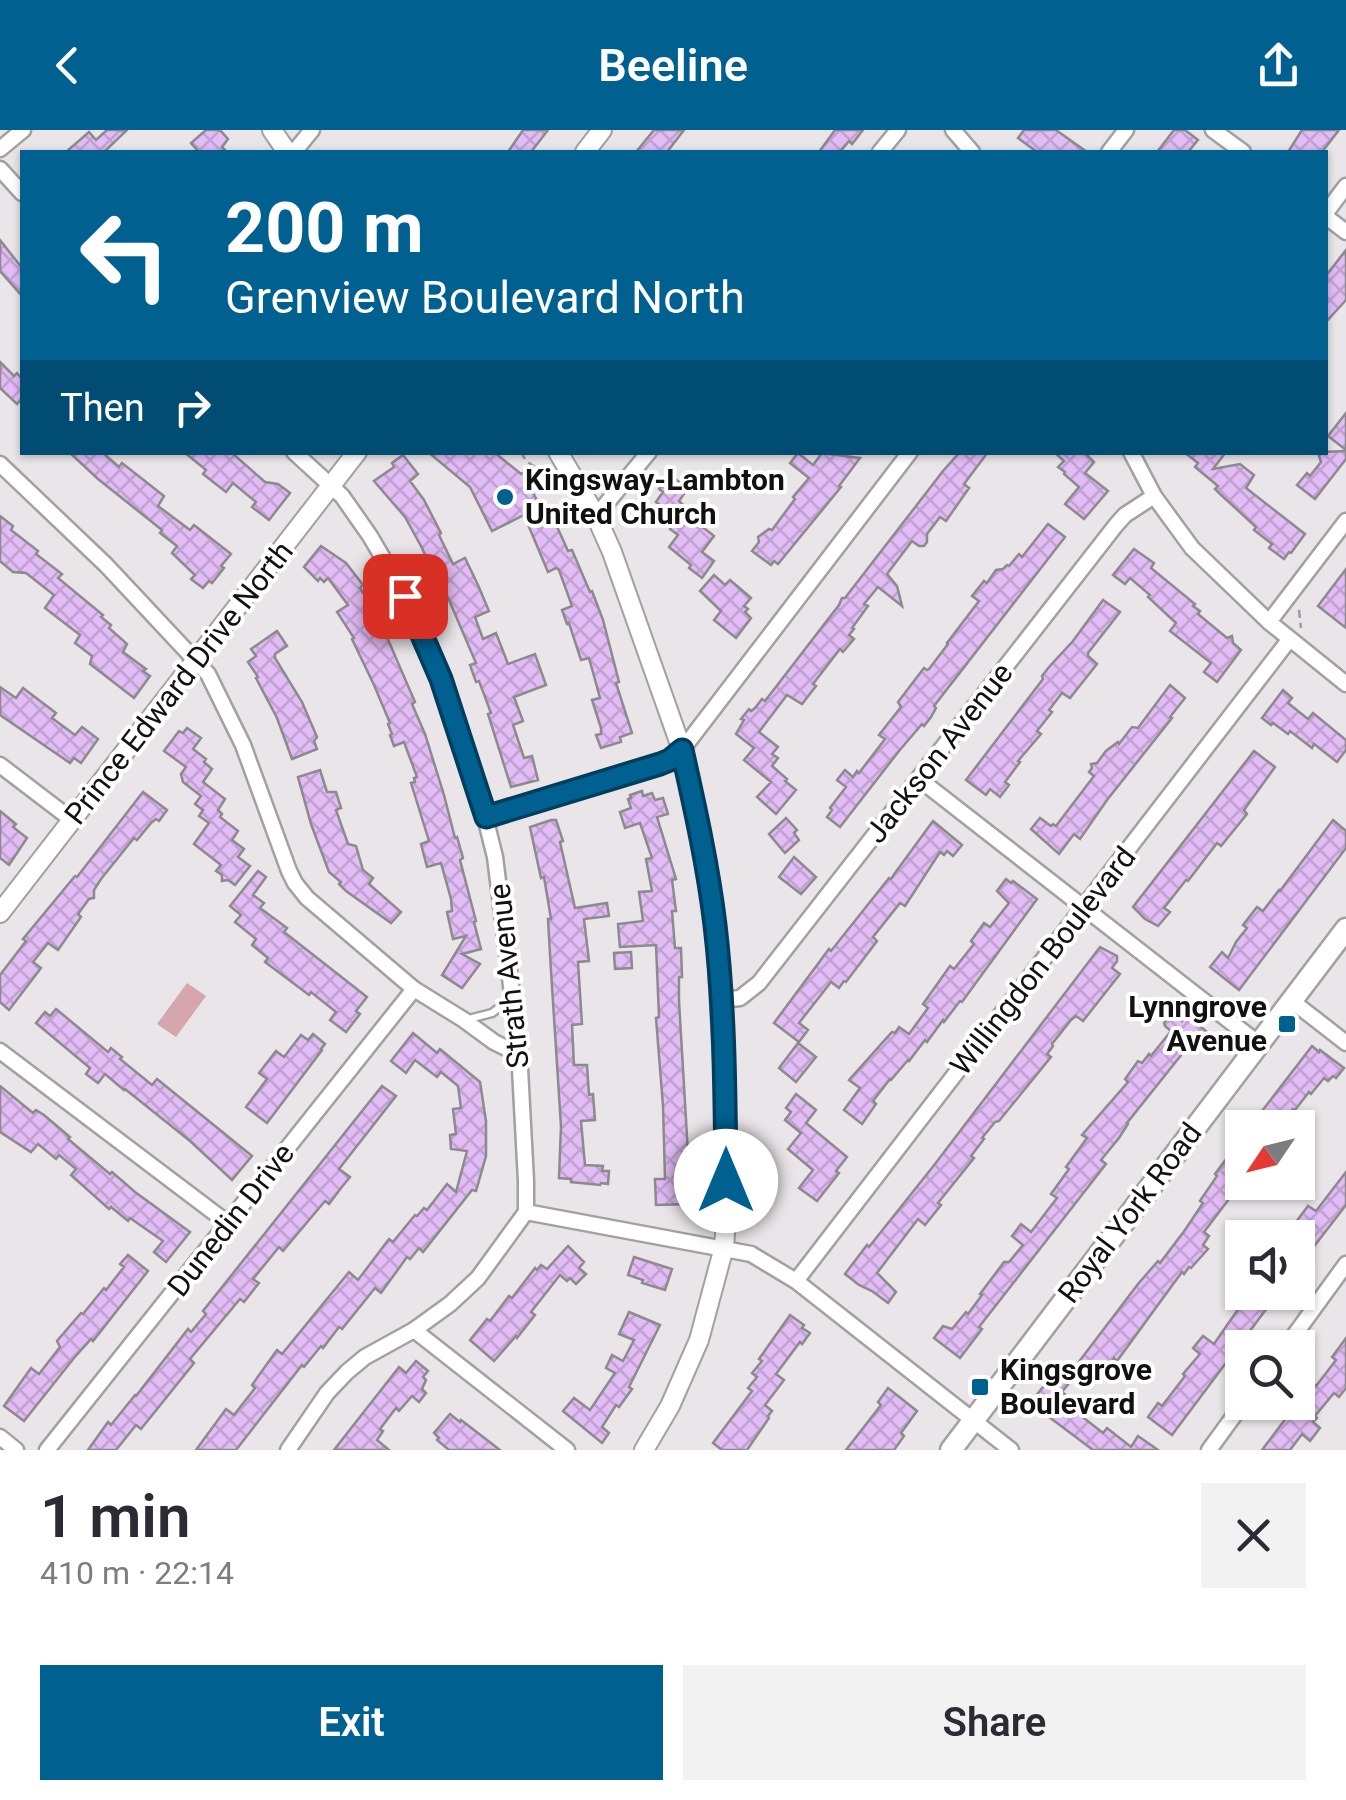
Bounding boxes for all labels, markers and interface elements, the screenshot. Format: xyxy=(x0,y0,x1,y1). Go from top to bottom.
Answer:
icon: back xyxy=(40,38,95,93)
icon: share xyxy=(1251,38,1306,93)
text: Beeline xyxy=(598,39,748,92)
text: 200 m xyxy=(225,187,424,269)
icon: left xyxy=(60,190,190,320)
text: Grenview Boulevard North xyxy=(225,271,745,324)
icon: right xyxy=(165,380,220,435)
text: Then xyxy=(60,386,145,430)
place label: Kingsway-Lambton United Church xyxy=(525,462,785,531)
marker: Kingsway-Lambton United Church xyxy=(494,486,516,508)
street label: Prince Edward Drive North xyxy=(57,534,300,831)
pin xyxy=(363,554,448,639)
icon: arrive xyxy=(378,569,433,624)
street label: Jackson Avenue xyxy=(858,656,1020,850)
street label: Willingdon Boulevard xyxy=(943,840,1143,1082)
street label: Strath Avenue xyxy=(481,882,536,1070)
place label: Lynngrove Avenue xyxy=(1128,989,1267,1058)
marker: Lynngrove Avenue xyxy=(1276,1013,1298,1035)
north arrow xyxy=(1225,1110,1315,1200)
map controls xyxy=(1225,1110,1315,1420)
street label: Royal York Road xyxy=(1051,1116,1209,1310)
position arrow xyxy=(674,1129,778,1233)
street label: Dunedin Drive xyxy=(160,1136,301,1303)
button: sound xyxy=(1225,1220,1315,1310)
button: search xyxy=(1225,1330,1315,1420)
place label: Kingsgrove Boulevard xyxy=(1000,1352,1152,1421)
marker: Kingsgrove Boulevard xyxy=(969,1376,991,1398)
text: 1 min xyxy=(40,1481,190,1552)
button: close xyxy=(1201,1483,1306,1588)
text: 410 m · 22:14 xyxy=(40,1554,234,1592)
button: Exit xyxy=(40,1665,663,1780)
button: Share xyxy=(683,1665,1306,1780)

